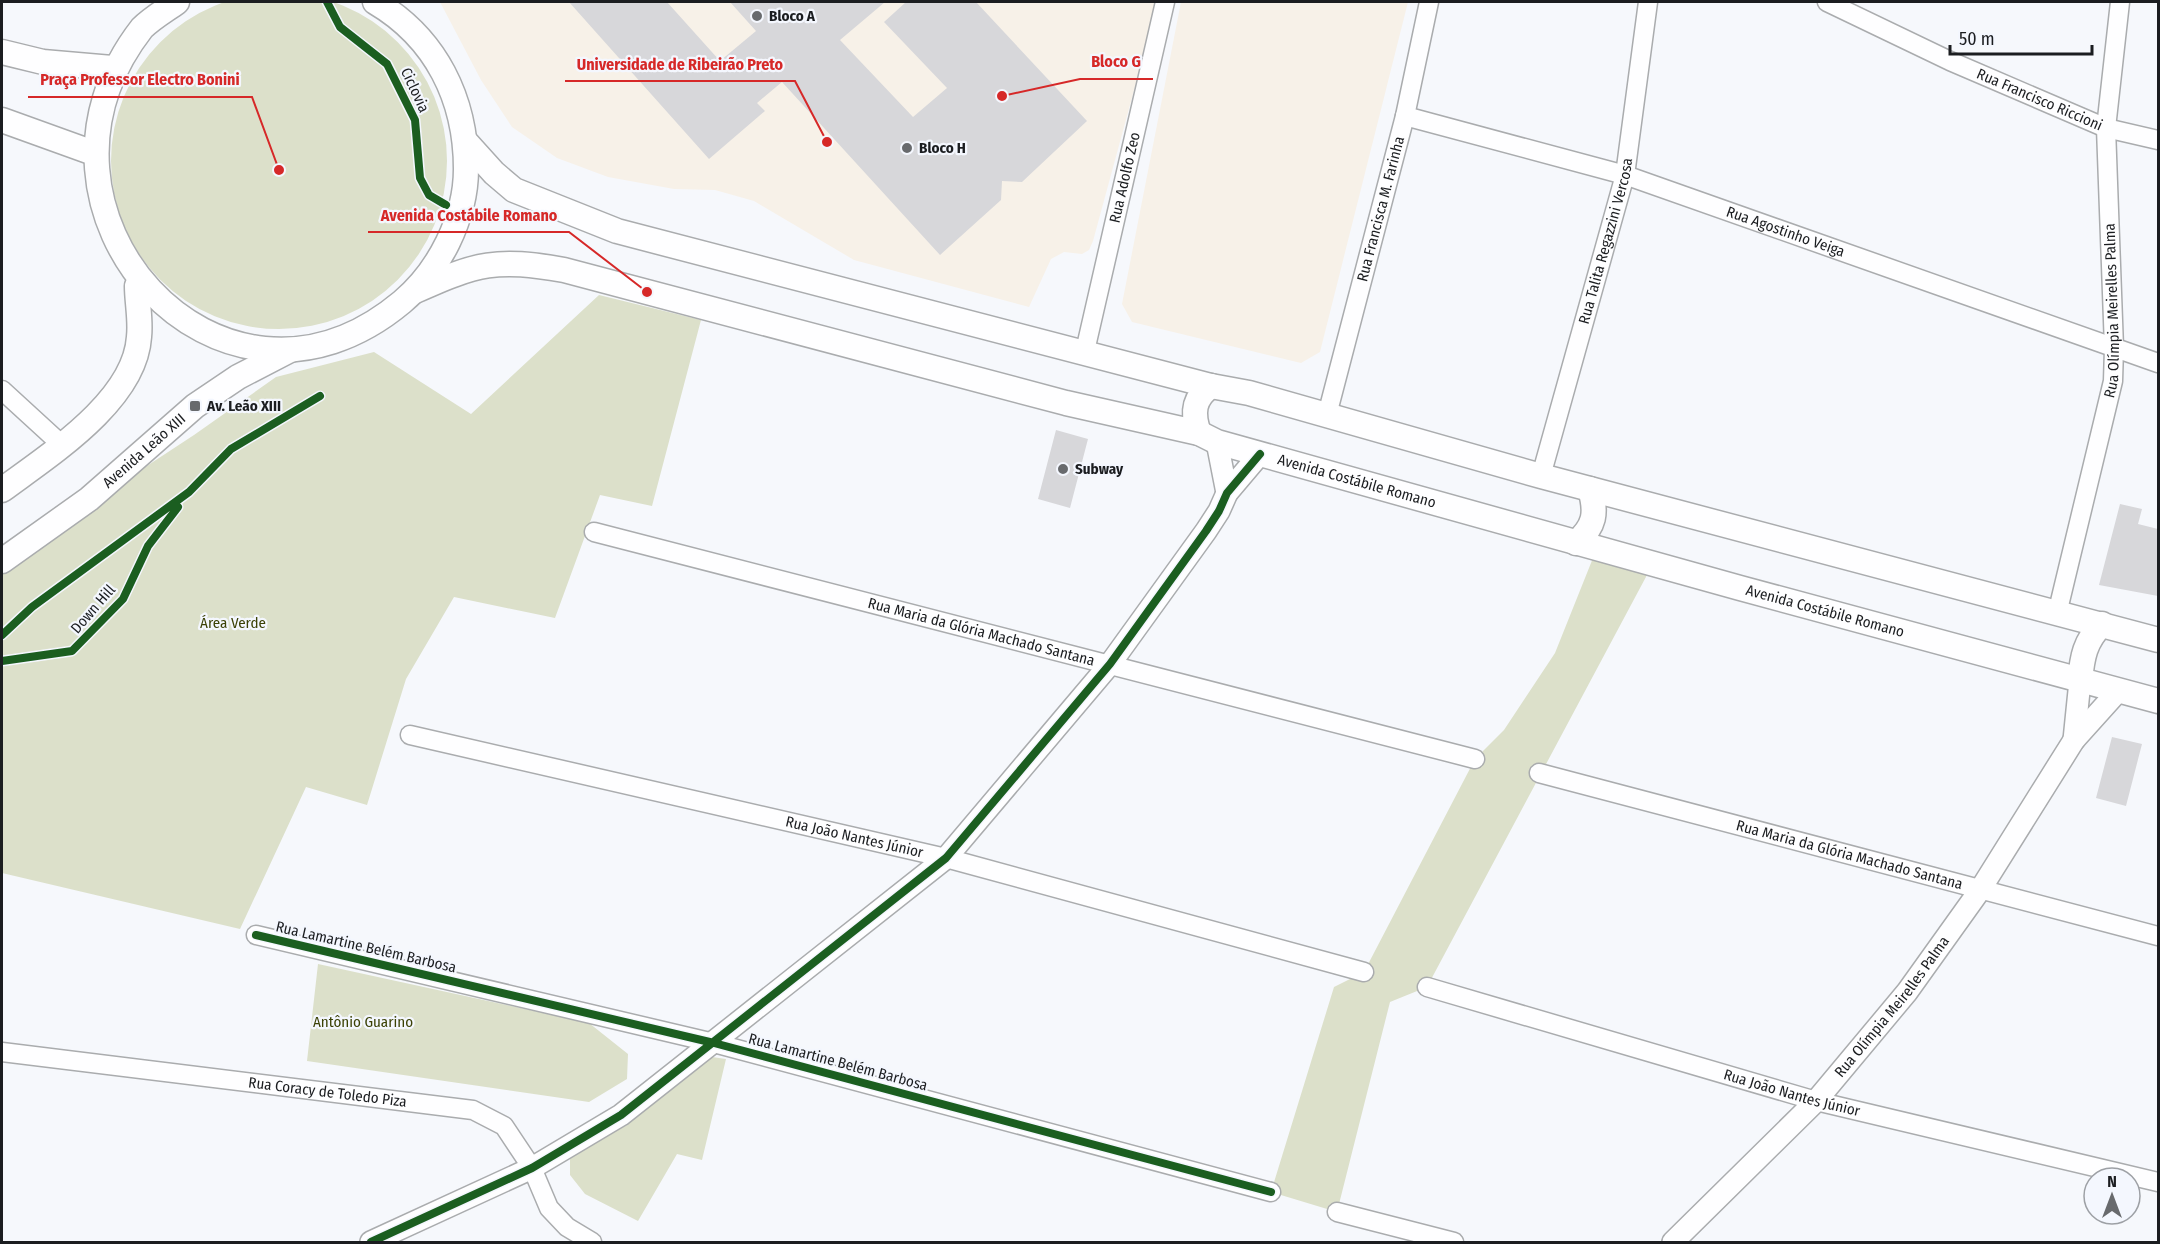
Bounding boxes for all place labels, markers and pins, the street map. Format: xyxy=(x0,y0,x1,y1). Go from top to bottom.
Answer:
place label: Bloco A xyxy=(769,7,816,25)
marker: Bloco A xyxy=(750,9,764,23)
callout: Bloco G xyxy=(1080,45,1153,79)
callout: Universidade de Ribeirão Preto xyxy=(565,47,795,81)
callout: Praça Professor Electro Bonini xyxy=(28,63,252,97)
place label: Bloco H xyxy=(919,139,966,157)
marker: Bloco H xyxy=(900,141,914,155)
callout: Avenida Costábile Romano xyxy=(368,198,569,232)
place label: Av. Leão XIII xyxy=(206,397,281,415)
marker: Av. Leão XIII xyxy=(188,399,202,413)
place label: Subway xyxy=(1075,460,1124,478)
marker: Subway xyxy=(1056,462,1070,476)

